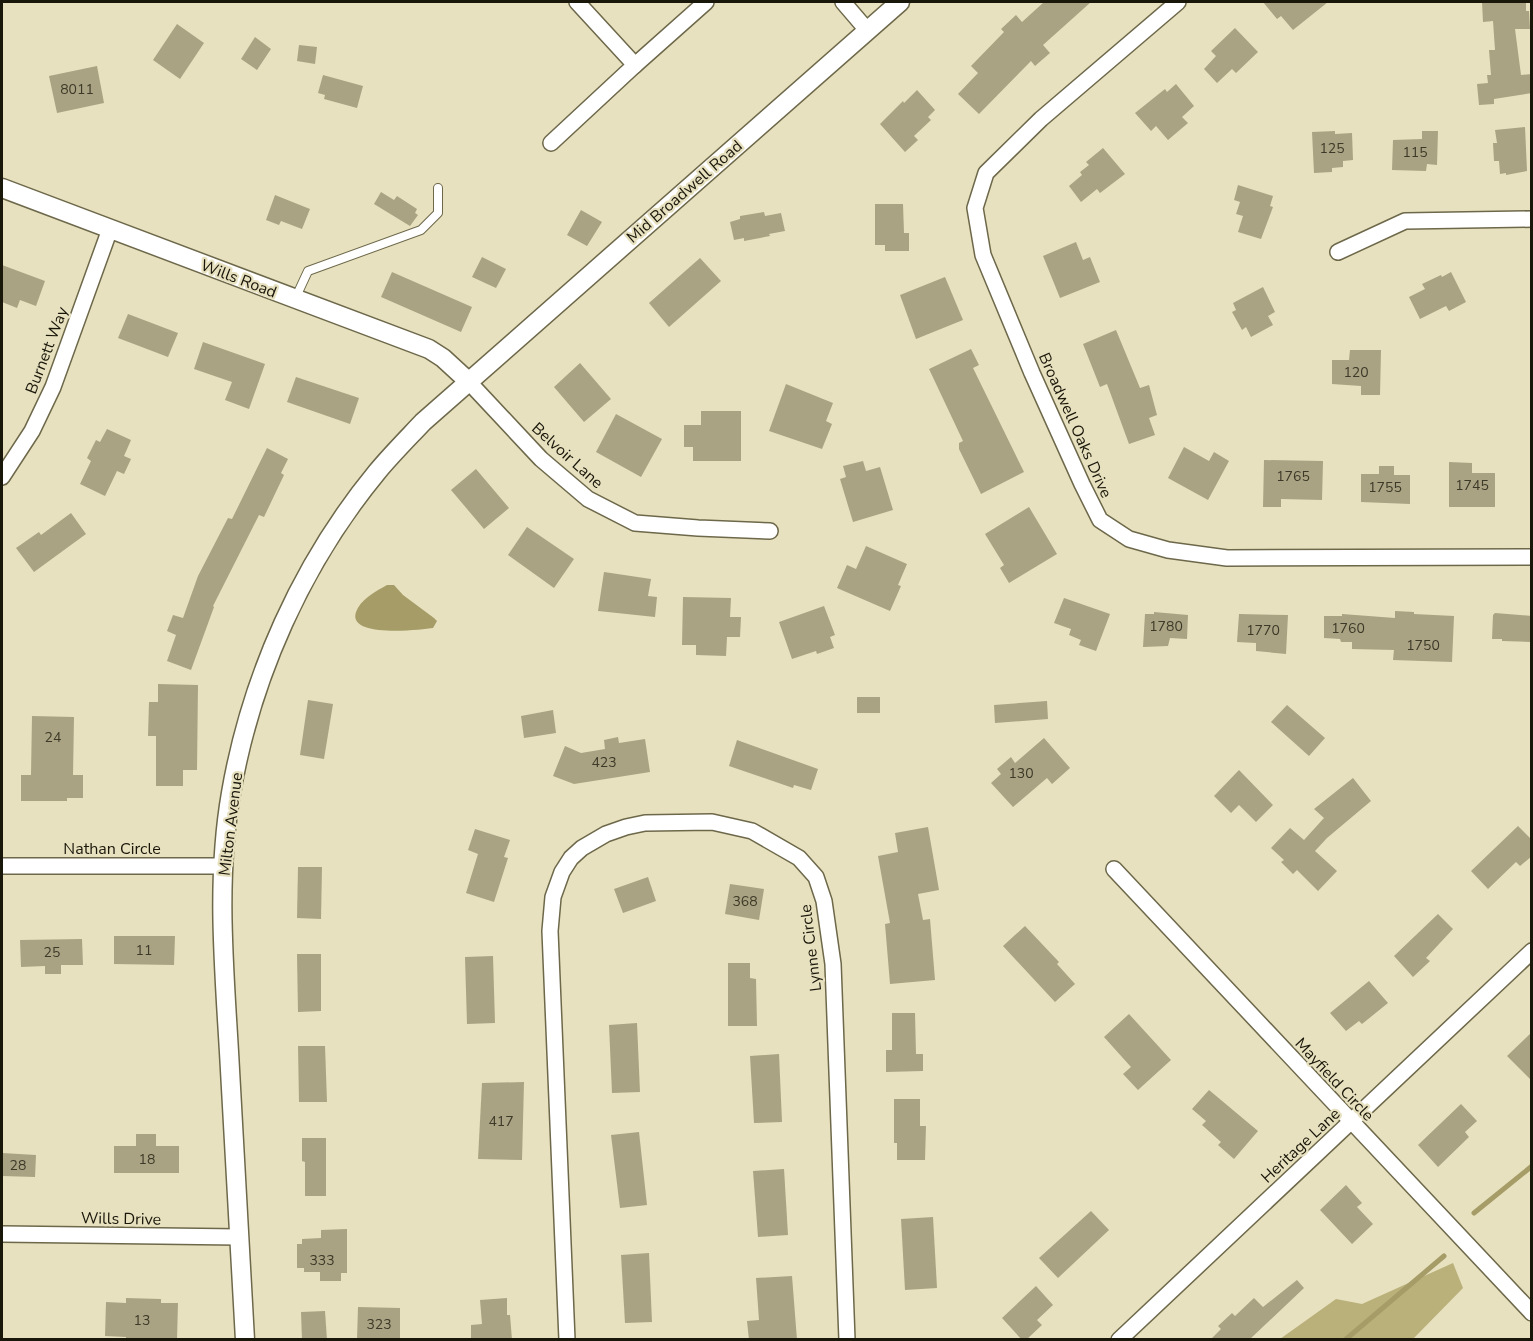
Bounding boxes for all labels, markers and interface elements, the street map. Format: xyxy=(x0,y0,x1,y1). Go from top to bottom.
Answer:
house number: 8011 xyxy=(60,80,94,99)
street label: Mid Broadwell Road xyxy=(622,135,747,248)
house number: 125 xyxy=(1319,139,1345,158)
house number: 115 xyxy=(1402,143,1428,162)
street label: Wills Road xyxy=(197,254,280,303)
street label: Burnett Way xyxy=(20,303,74,397)
street label: Broadwell Oaks Drive xyxy=(1033,349,1117,502)
house number: 120 xyxy=(1343,363,1369,382)
street label: Belvoir Lane xyxy=(527,418,608,494)
house number: 1765 xyxy=(1276,467,1310,486)
house number: 1745 xyxy=(1455,476,1489,495)
house number: 1755 xyxy=(1368,478,1402,497)
house number: 1780 xyxy=(1149,617,1183,636)
house number: 1760 xyxy=(1331,619,1365,638)
house number: 1770 xyxy=(1246,621,1280,640)
house number: 1750 xyxy=(1406,636,1440,655)
house number: 24 xyxy=(45,728,61,747)
house number: 423 xyxy=(591,753,617,772)
house number: 130 xyxy=(1008,764,1034,783)
street label: Milton Avenue xyxy=(214,771,248,877)
street label: Nathan Circle xyxy=(63,838,161,860)
house number: 368 xyxy=(732,892,758,911)
street label: Lynne Circle xyxy=(795,903,827,993)
house number: 11 xyxy=(136,941,152,960)
house number: 25 xyxy=(44,943,60,962)
street label: Mayfield Circle xyxy=(1290,1033,1379,1126)
street label: Heritage Lane xyxy=(1256,1103,1345,1188)
house number: 417 xyxy=(488,1112,514,1131)
house number: 18 xyxy=(139,1150,155,1169)
house number: 28 xyxy=(10,1156,26,1175)
street label: Wills Drive xyxy=(81,1207,161,1231)
house number: 333 xyxy=(309,1251,335,1270)
house number: 13 xyxy=(134,1311,150,1330)
house number: 323 xyxy=(366,1315,392,1334)

